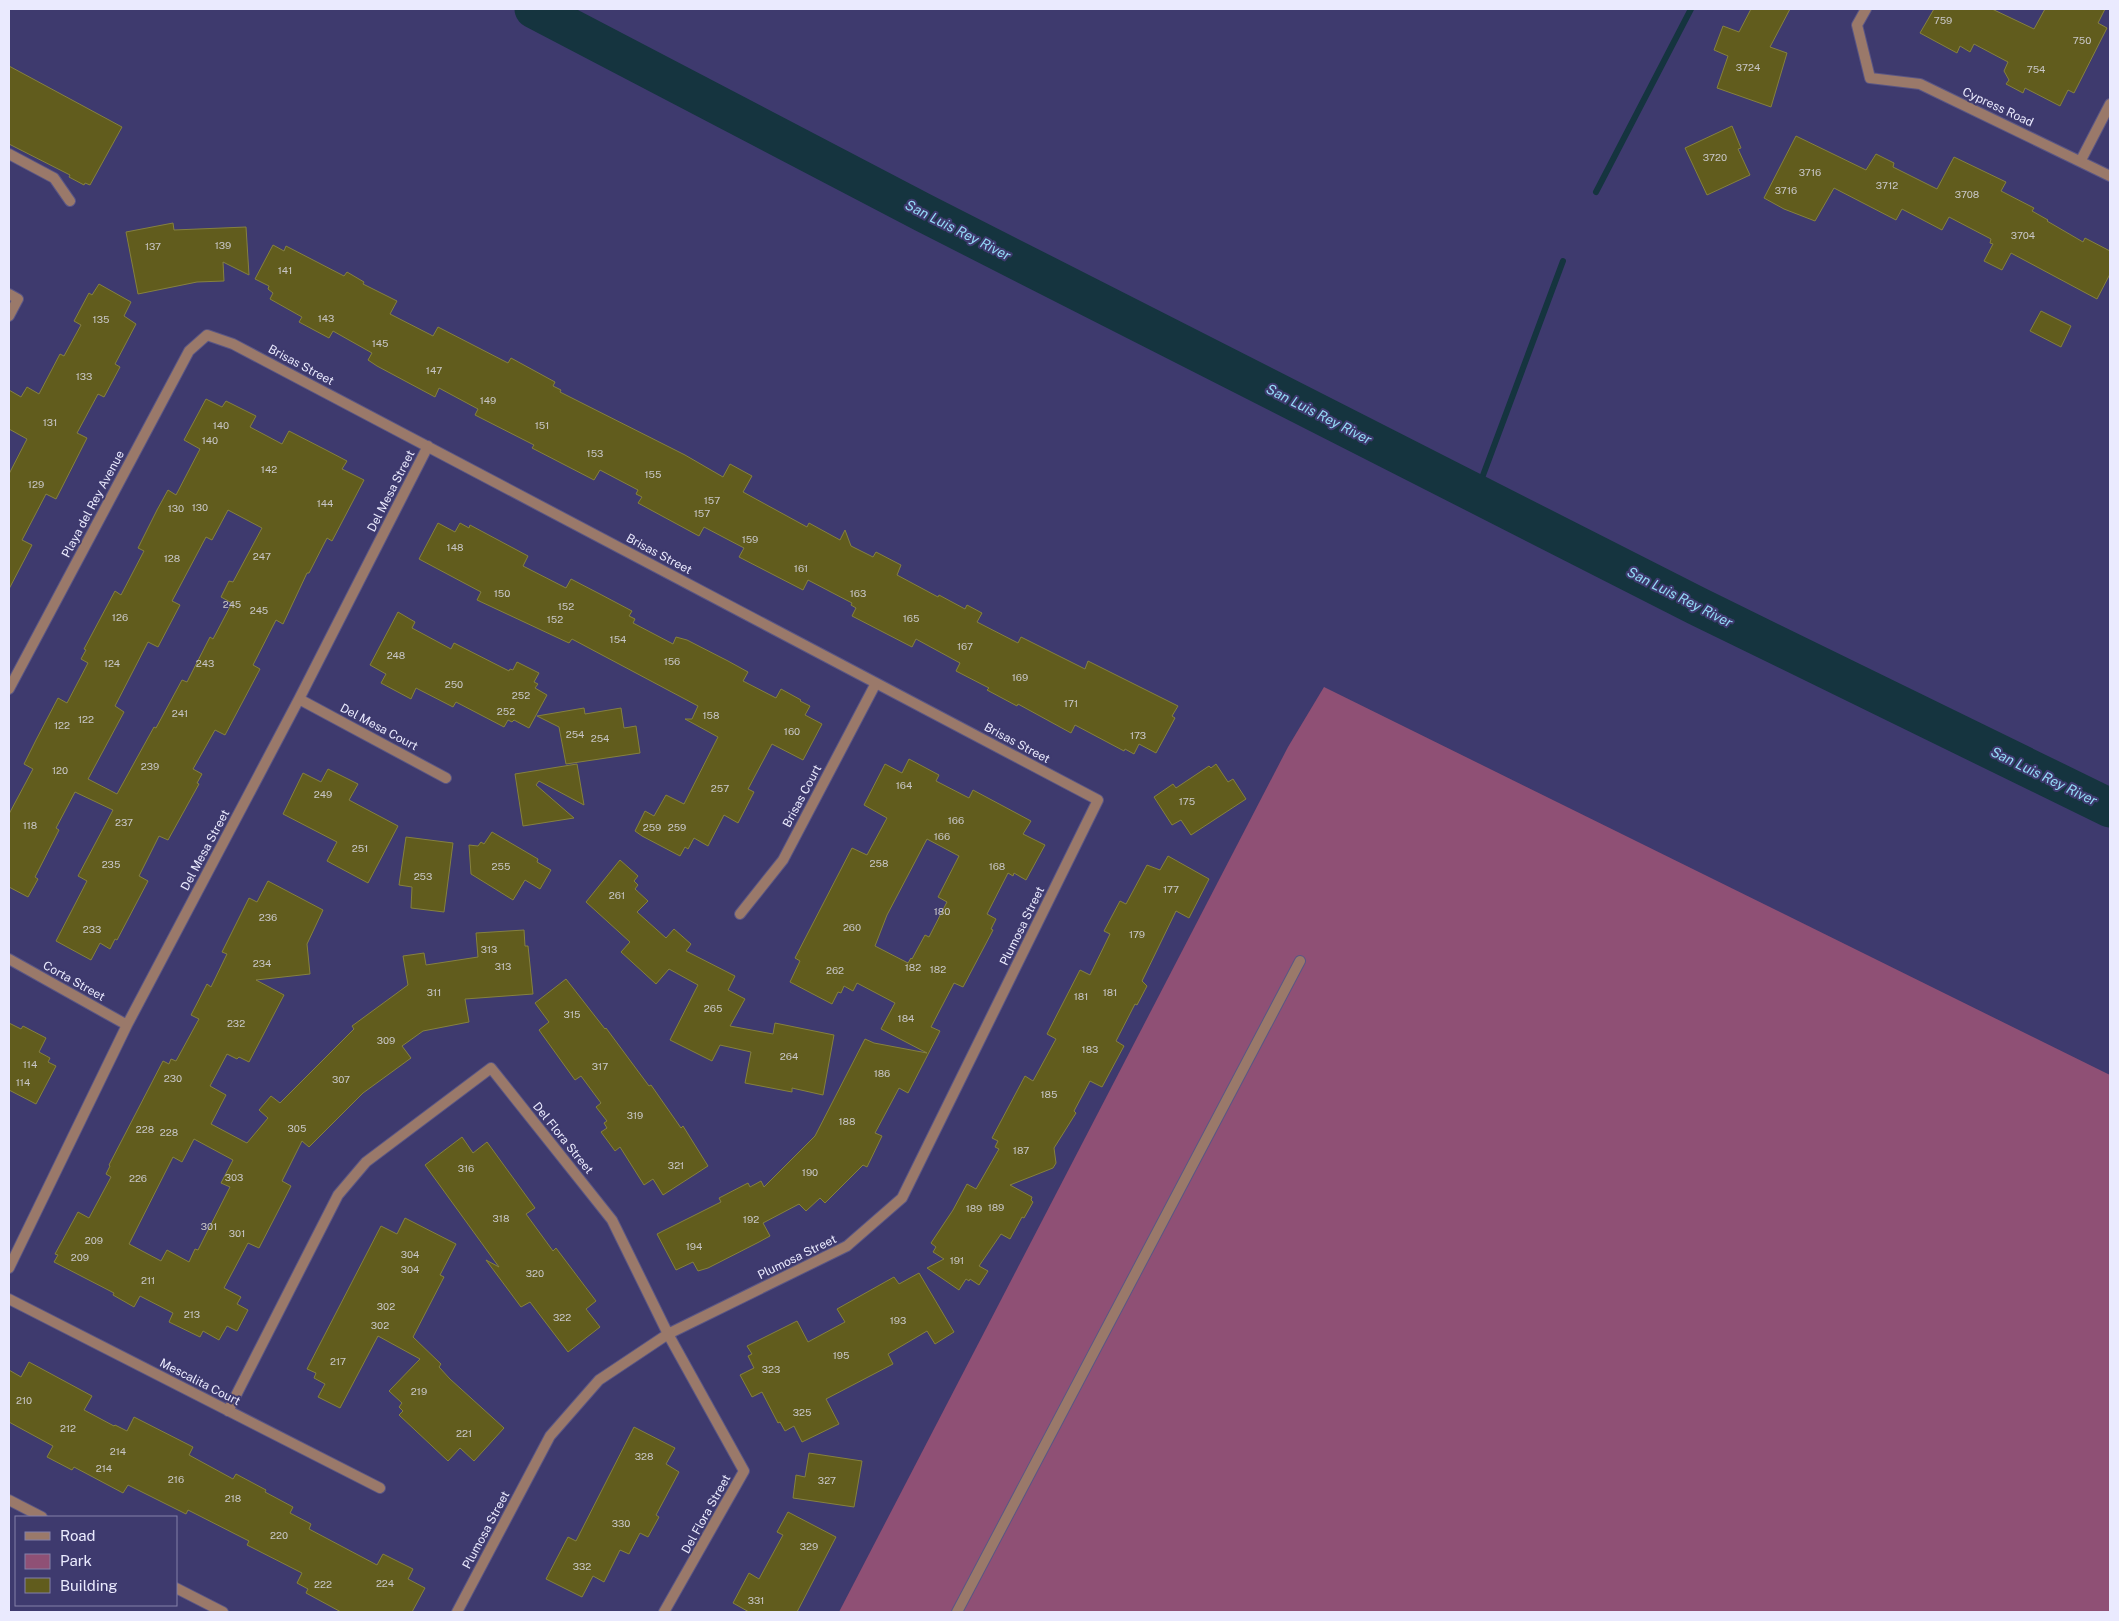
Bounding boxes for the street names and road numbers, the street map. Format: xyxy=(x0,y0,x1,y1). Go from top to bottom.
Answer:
street label: Cypress Road xyxy=(1960,84,2036,130)
street label: Brisas Street xyxy=(266,342,337,388)
street label: Playa del Rey Avenue xyxy=(59,448,127,560)
street label: Del Mesa Street xyxy=(364,448,418,534)
street label: Brisas Street xyxy=(624,531,695,577)
street label: Del Mesa Court xyxy=(338,701,420,753)
street label: Brisas Street xyxy=(982,720,1053,766)
street label: Brisas Court xyxy=(780,762,824,830)
street label: Del Mesa Street xyxy=(178,807,232,893)
street label: Plumosa Street xyxy=(997,884,1047,968)
street label: Corta Street xyxy=(41,958,108,1004)
street label: Del Flora Street xyxy=(530,1099,596,1177)
street label: Plumosa Street xyxy=(755,1232,839,1282)
street label: Mescalita Court xyxy=(157,1356,243,1408)
street label: Del Flora Street xyxy=(679,1472,734,1556)
street label: Plumosa Street xyxy=(460,1488,513,1571)

